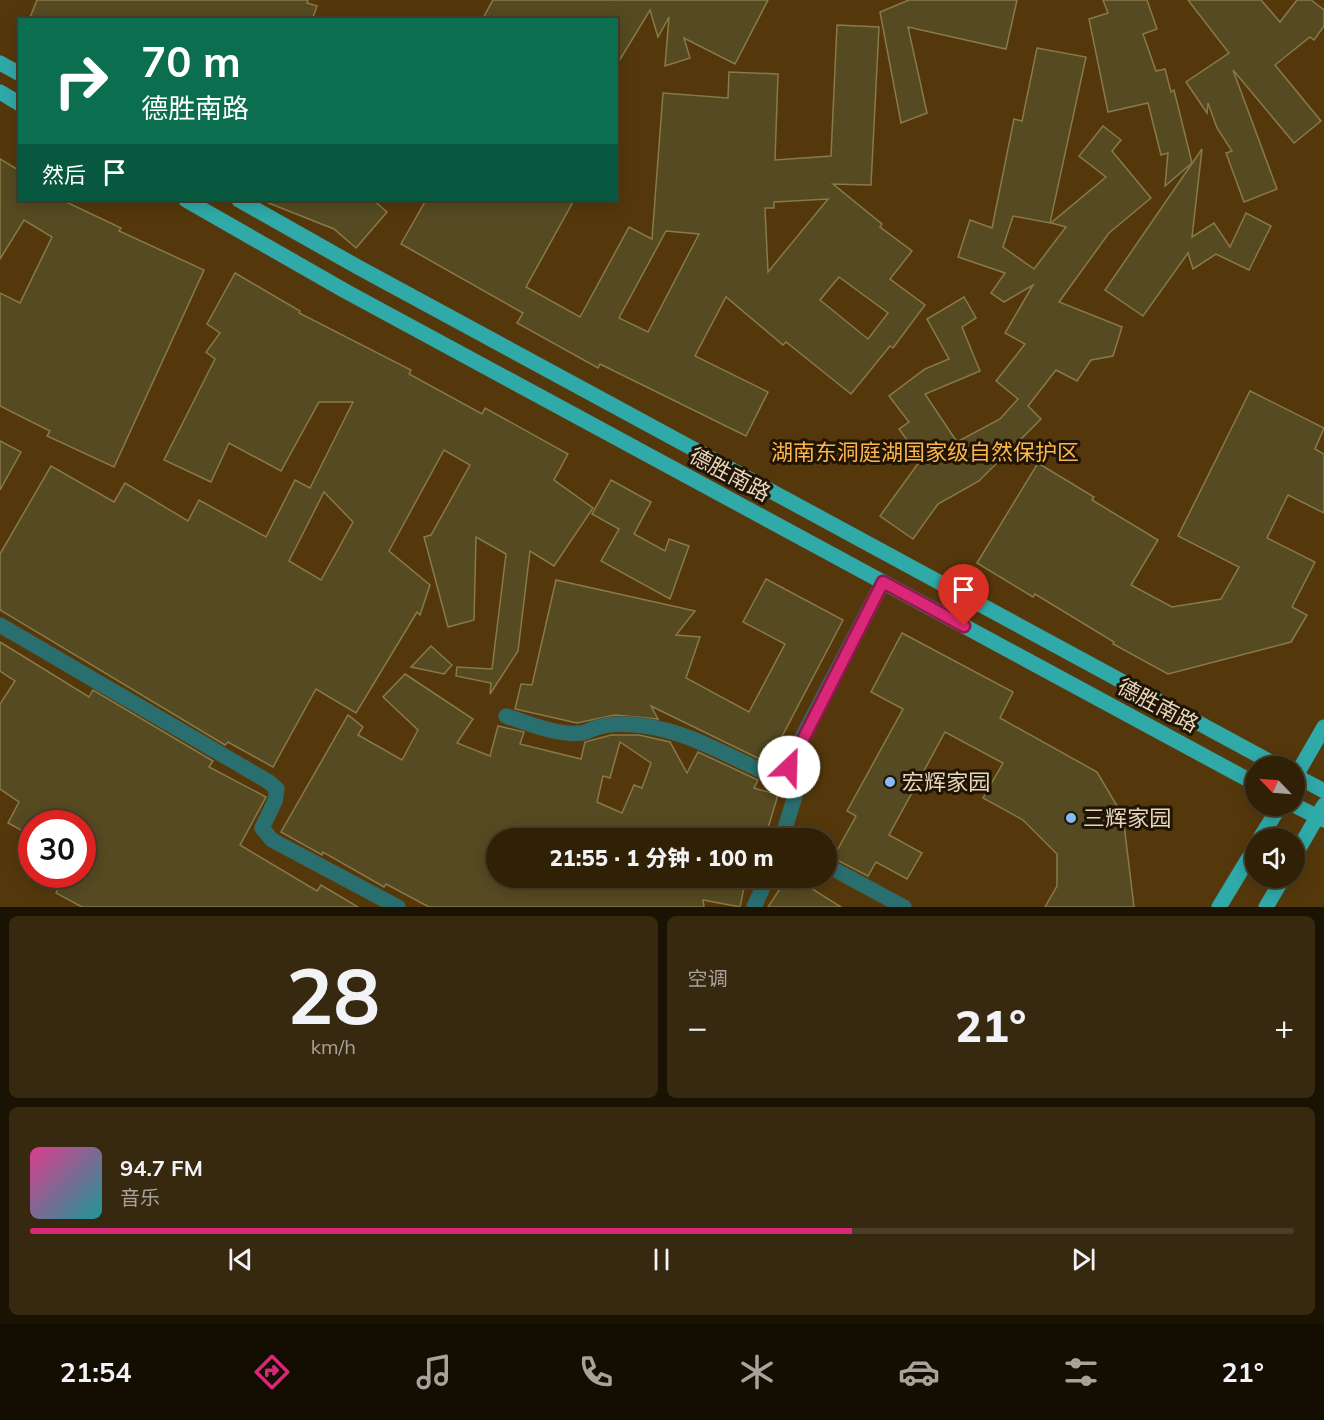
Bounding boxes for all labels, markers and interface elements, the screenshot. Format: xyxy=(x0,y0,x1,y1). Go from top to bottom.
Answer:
text: 70 m xyxy=(141,35,241,88)
icon: right xyxy=(42,42,120,120)
text: 德胜南路 xyxy=(141,91,249,125)
icon: arrive xyxy=(98,156,131,189)
text: 然后 xyxy=(42,161,86,189)
park label: 湖南东洞庭湖国家级自然保护区 xyxy=(771,438,1079,466)
street label: 德胜南路 xyxy=(685,441,775,507)
pin xyxy=(938,564,989,626)
icon: arrive xyxy=(947,573,980,606)
street label: 德胜南路 xyxy=(1113,672,1203,738)
position arrow xyxy=(757,735,821,799)
north arrow xyxy=(1245,756,1305,816)
map controls xyxy=(1245,756,1305,888)
place label: 宏辉家园 xyxy=(902,768,990,796)
marker: 宏辉家园 xyxy=(883,775,897,789)
place label: 三辉家园 xyxy=(1083,804,1171,832)
speed limit sign: 30 xyxy=(18,810,96,888)
marker: 三辉家园 xyxy=(1064,811,1078,825)
button: sound xyxy=(1245,828,1305,888)
text: 21:55 · 1 分钟 · 100 m xyxy=(549,844,774,872)
text: 28 xyxy=(286,946,380,1044)
text: 空调 xyxy=(688,966,728,991)
text: 21° xyxy=(955,997,1026,1053)
text: − xyxy=(688,1006,707,1047)
text: + xyxy=(1274,1006,1294,1047)
text: km/h xyxy=(311,1034,356,1059)
text: 94.7 FM xyxy=(120,1154,203,1182)
text: 音乐 xyxy=(120,1185,160,1210)
icon: previous xyxy=(224,1243,257,1276)
icon: pause xyxy=(645,1243,678,1276)
icon: next xyxy=(1067,1243,1100,1276)
icon: directions xyxy=(251,1351,293,1393)
icon: music xyxy=(413,1351,455,1393)
icon: phone xyxy=(575,1351,617,1393)
icon: climate xyxy=(736,1351,778,1393)
icon: car xyxy=(898,1351,940,1393)
icon: filters xyxy=(1060,1351,1102,1393)
text: 21:54 xyxy=(60,1355,131,1389)
text: 21° xyxy=(1221,1355,1264,1389)

